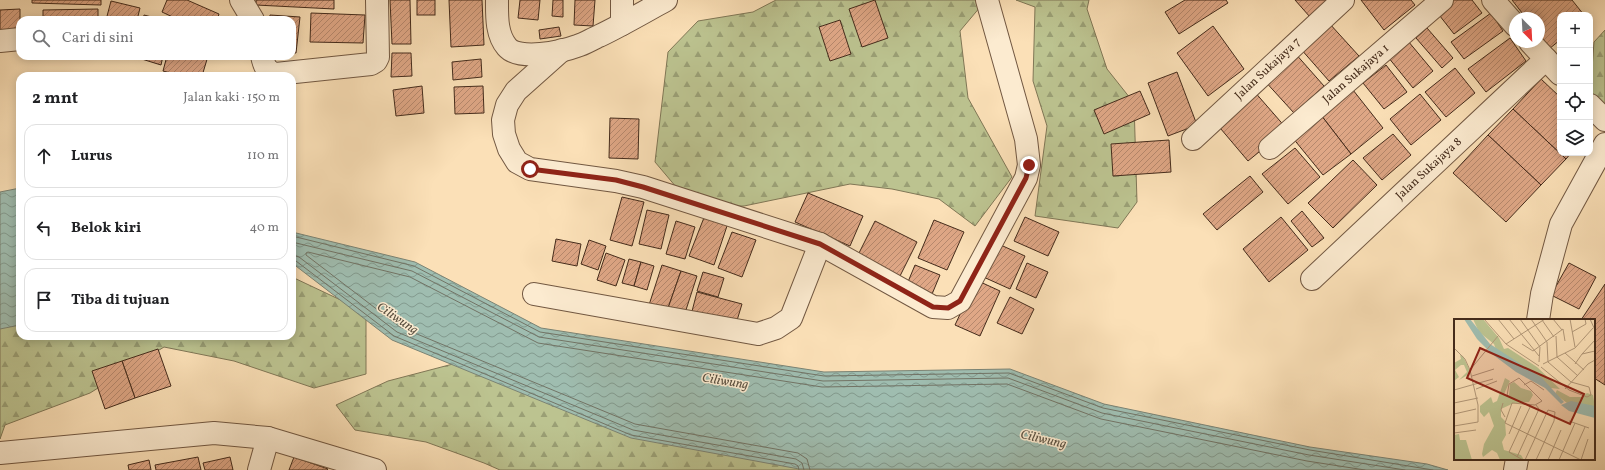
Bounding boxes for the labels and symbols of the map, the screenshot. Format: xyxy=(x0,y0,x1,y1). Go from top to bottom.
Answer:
north arrow xyxy=(1509,12,1545,48)
street label: Jalan Sukajaya 7 xyxy=(1232,34,1305,104)
street label: Jalan Sukajaya 1 xyxy=(1319,41,1393,107)
street label: Jalan Sukajaya 8 xyxy=(1392,134,1466,204)
route end xyxy=(1020,156,1038,174)
route start xyxy=(521,160,539,178)
water label: Ciliwung xyxy=(373,299,422,340)
inset map xyxy=(1454,319,1595,460)
water label: Ciliwung xyxy=(701,369,750,395)
water label: Ciliwung xyxy=(1018,426,1068,454)

